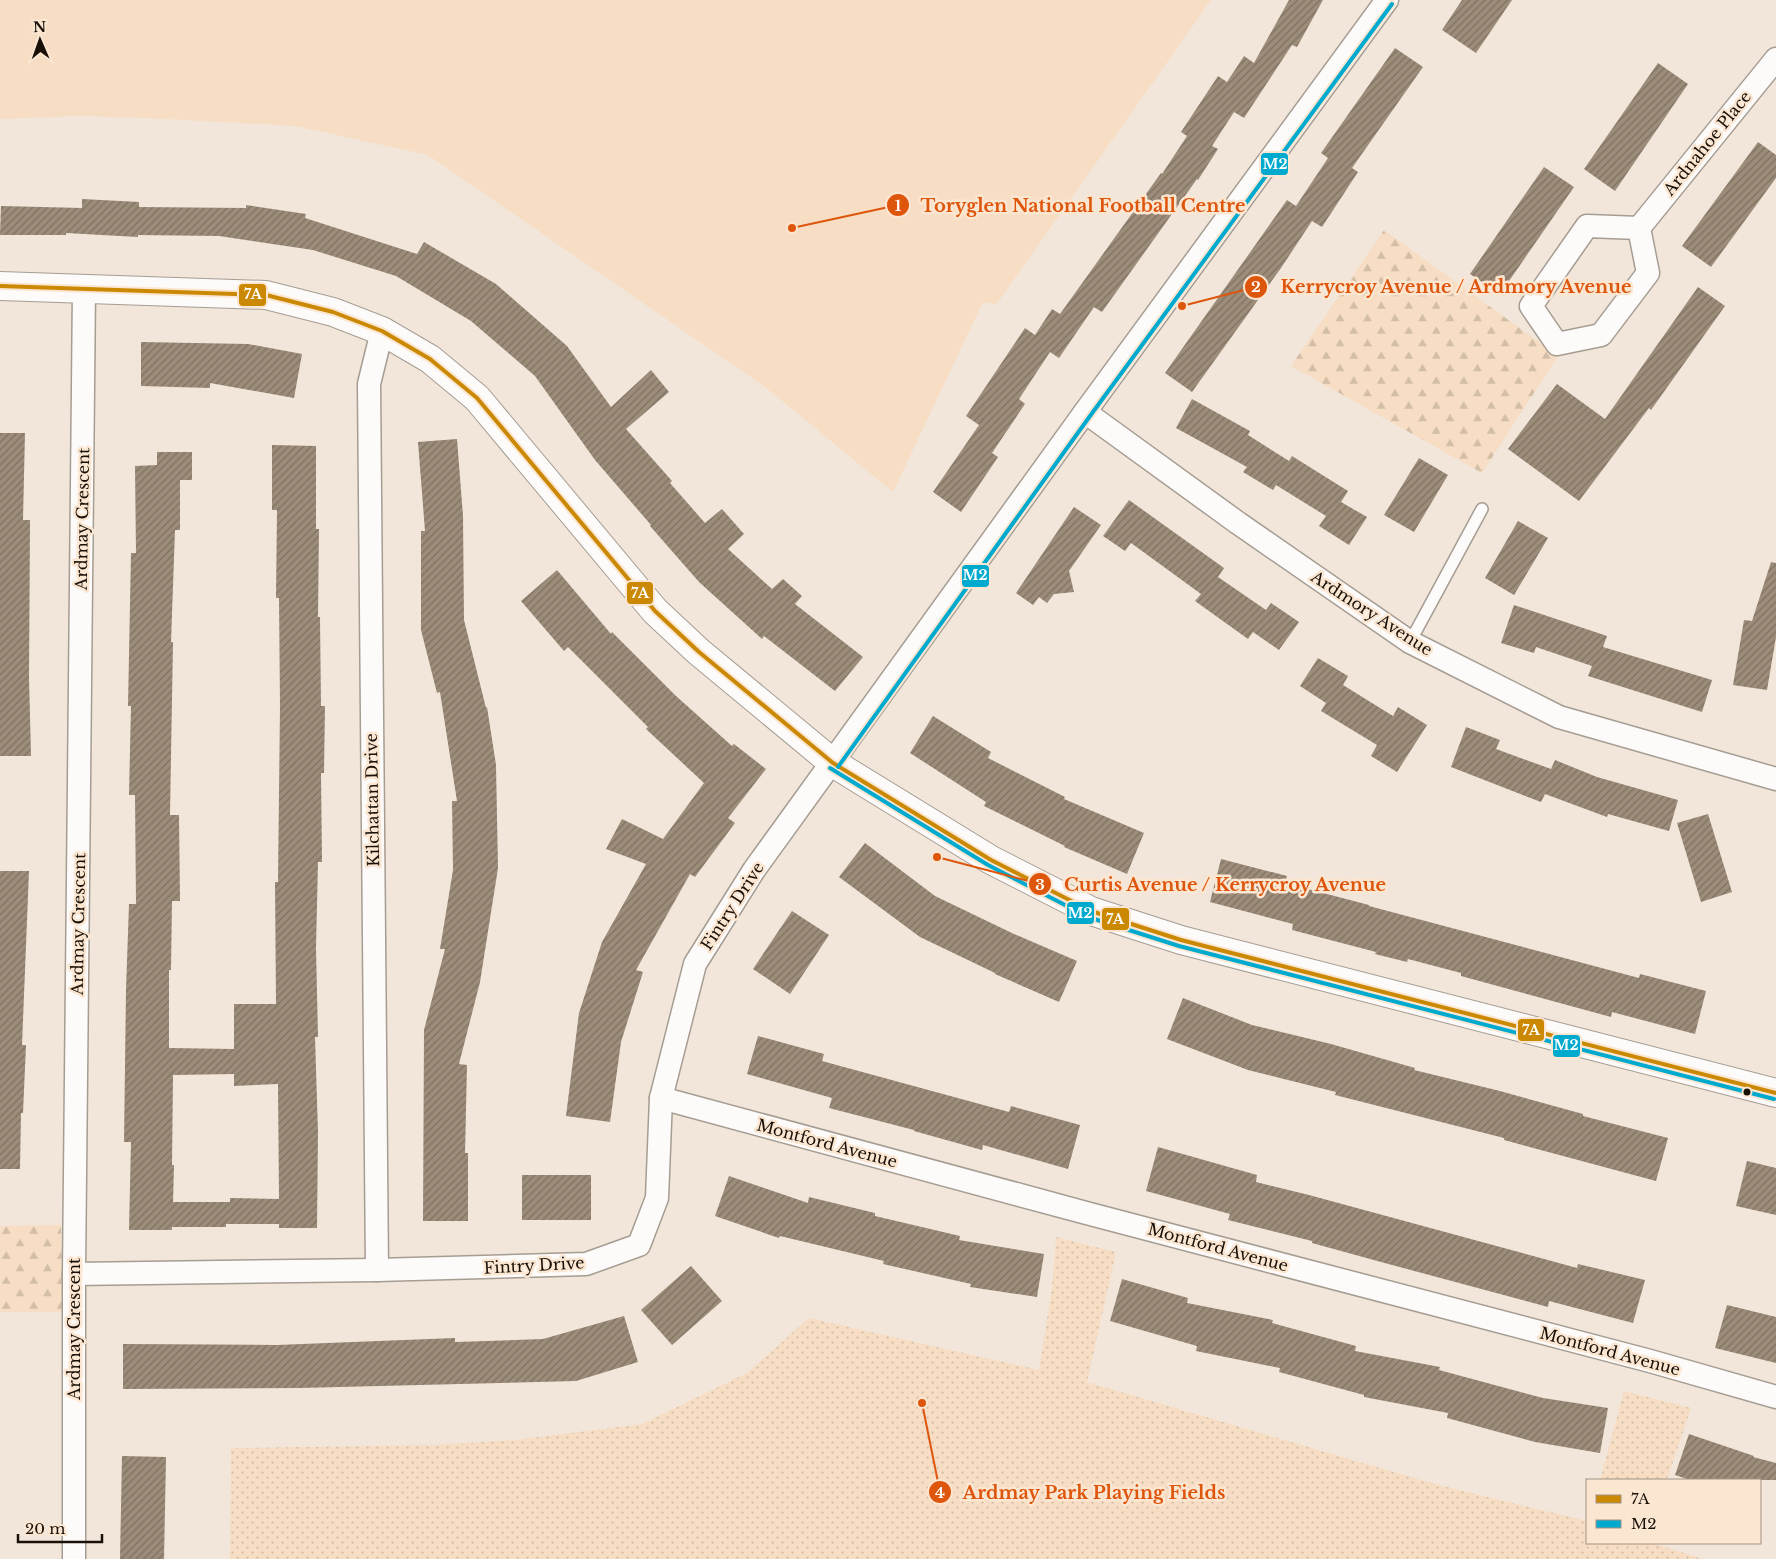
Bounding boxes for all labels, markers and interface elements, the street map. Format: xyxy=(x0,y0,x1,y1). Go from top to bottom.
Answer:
north arrow xyxy=(15,15,65,65)
text: N xyxy=(33,18,46,36)
street label: Ardnahoe Place xyxy=(1658,87,1755,200)
line badge: M2 xyxy=(1260,152,1289,176)
text: M2 xyxy=(1262,155,1288,173)
callout: Toryglen National Football Centre xyxy=(886,189,1256,222)
text: Toryglen National Football Centre xyxy=(920,195,1246,217)
text: 1 xyxy=(895,196,902,215)
callout: Kerrycroy Avenue / Ardmory Avenue xyxy=(1243,270,1643,303)
text: Kerrycroy Avenue / Ardmory Avenue xyxy=(1281,276,1631,298)
text: 2 xyxy=(1251,277,1261,296)
line badge: 7A xyxy=(238,283,267,307)
text: 7A xyxy=(244,285,263,303)
street label: Ardmay Crescent xyxy=(71,448,93,591)
line badge: M2 xyxy=(961,564,990,588)
text: M2 xyxy=(962,566,988,584)
street label: Ardmory Avenue xyxy=(1307,566,1436,660)
line badge: 7A xyxy=(626,581,654,605)
text: 7A xyxy=(631,584,650,602)
street label: Kilchattan Drive xyxy=(361,733,383,867)
street label: Ardmay Crescent xyxy=(67,853,89,996)
street label: Fintry Drive xyxy=(696,858,768,954)
callout: Curtis Avenue / Kerrycroy Avenue xyxy=(1027,868,1397,901)
text: Curtis Avenue / Kerrycroy Avenue xyxy=(1064,874,1386,896)
text: 3 xyxy=(1035,875,1045,894)
line badge: M2 xyxy=(1066,901,1095,925)
text: M2 xyxy=(1067,904,1093,922)
line badge: 7A xyxy=(1101,907,1130,931)
text: 7A xyxy=(1106,910,1125,928)
line badge: 7A xyxy=(1517,1018,1545,1042)
text: 7A xyxy=(1522,1021,1541,1039)
line badge: M2 xyxy=(1552,1034,1581,1058)
text: M2 xyxy=(1553,1036,1579,1054)
unlabelled marker xyxy=(1742,1087,1752,1097)
street label: Montford Avenue xyxy=(755,1115,899,1171)
street label: Montford Avenue xyxy=(1146,1219,1290,1275)
street label: Fintry Drive xyxy=(483,1252,585,1278)
street label: Ardmay Crescent xyxy=(64,1258,84,1401)
street label: Montford Avenue xyxy=(1538,1323,1682,1379)
callout: Ardmay Park Playing Fields xyxy=(927,1476,1236,1509)
legend xyxy=(1586,1479,1761,1544)
text: Ardmay Park Playing Fields xyxy=(962,1482,1225,1504)
text: 4 xyxy=(935,1483,945,1502)
text: 7A xyxy=(1631,1489,1650,1508)
scale bar xyxy=(18,1512,101,1544)
text: M2 xyxy=(1631,1514,1657,1533)
text: 20 m xyxy=(25,1519,65,1538)

